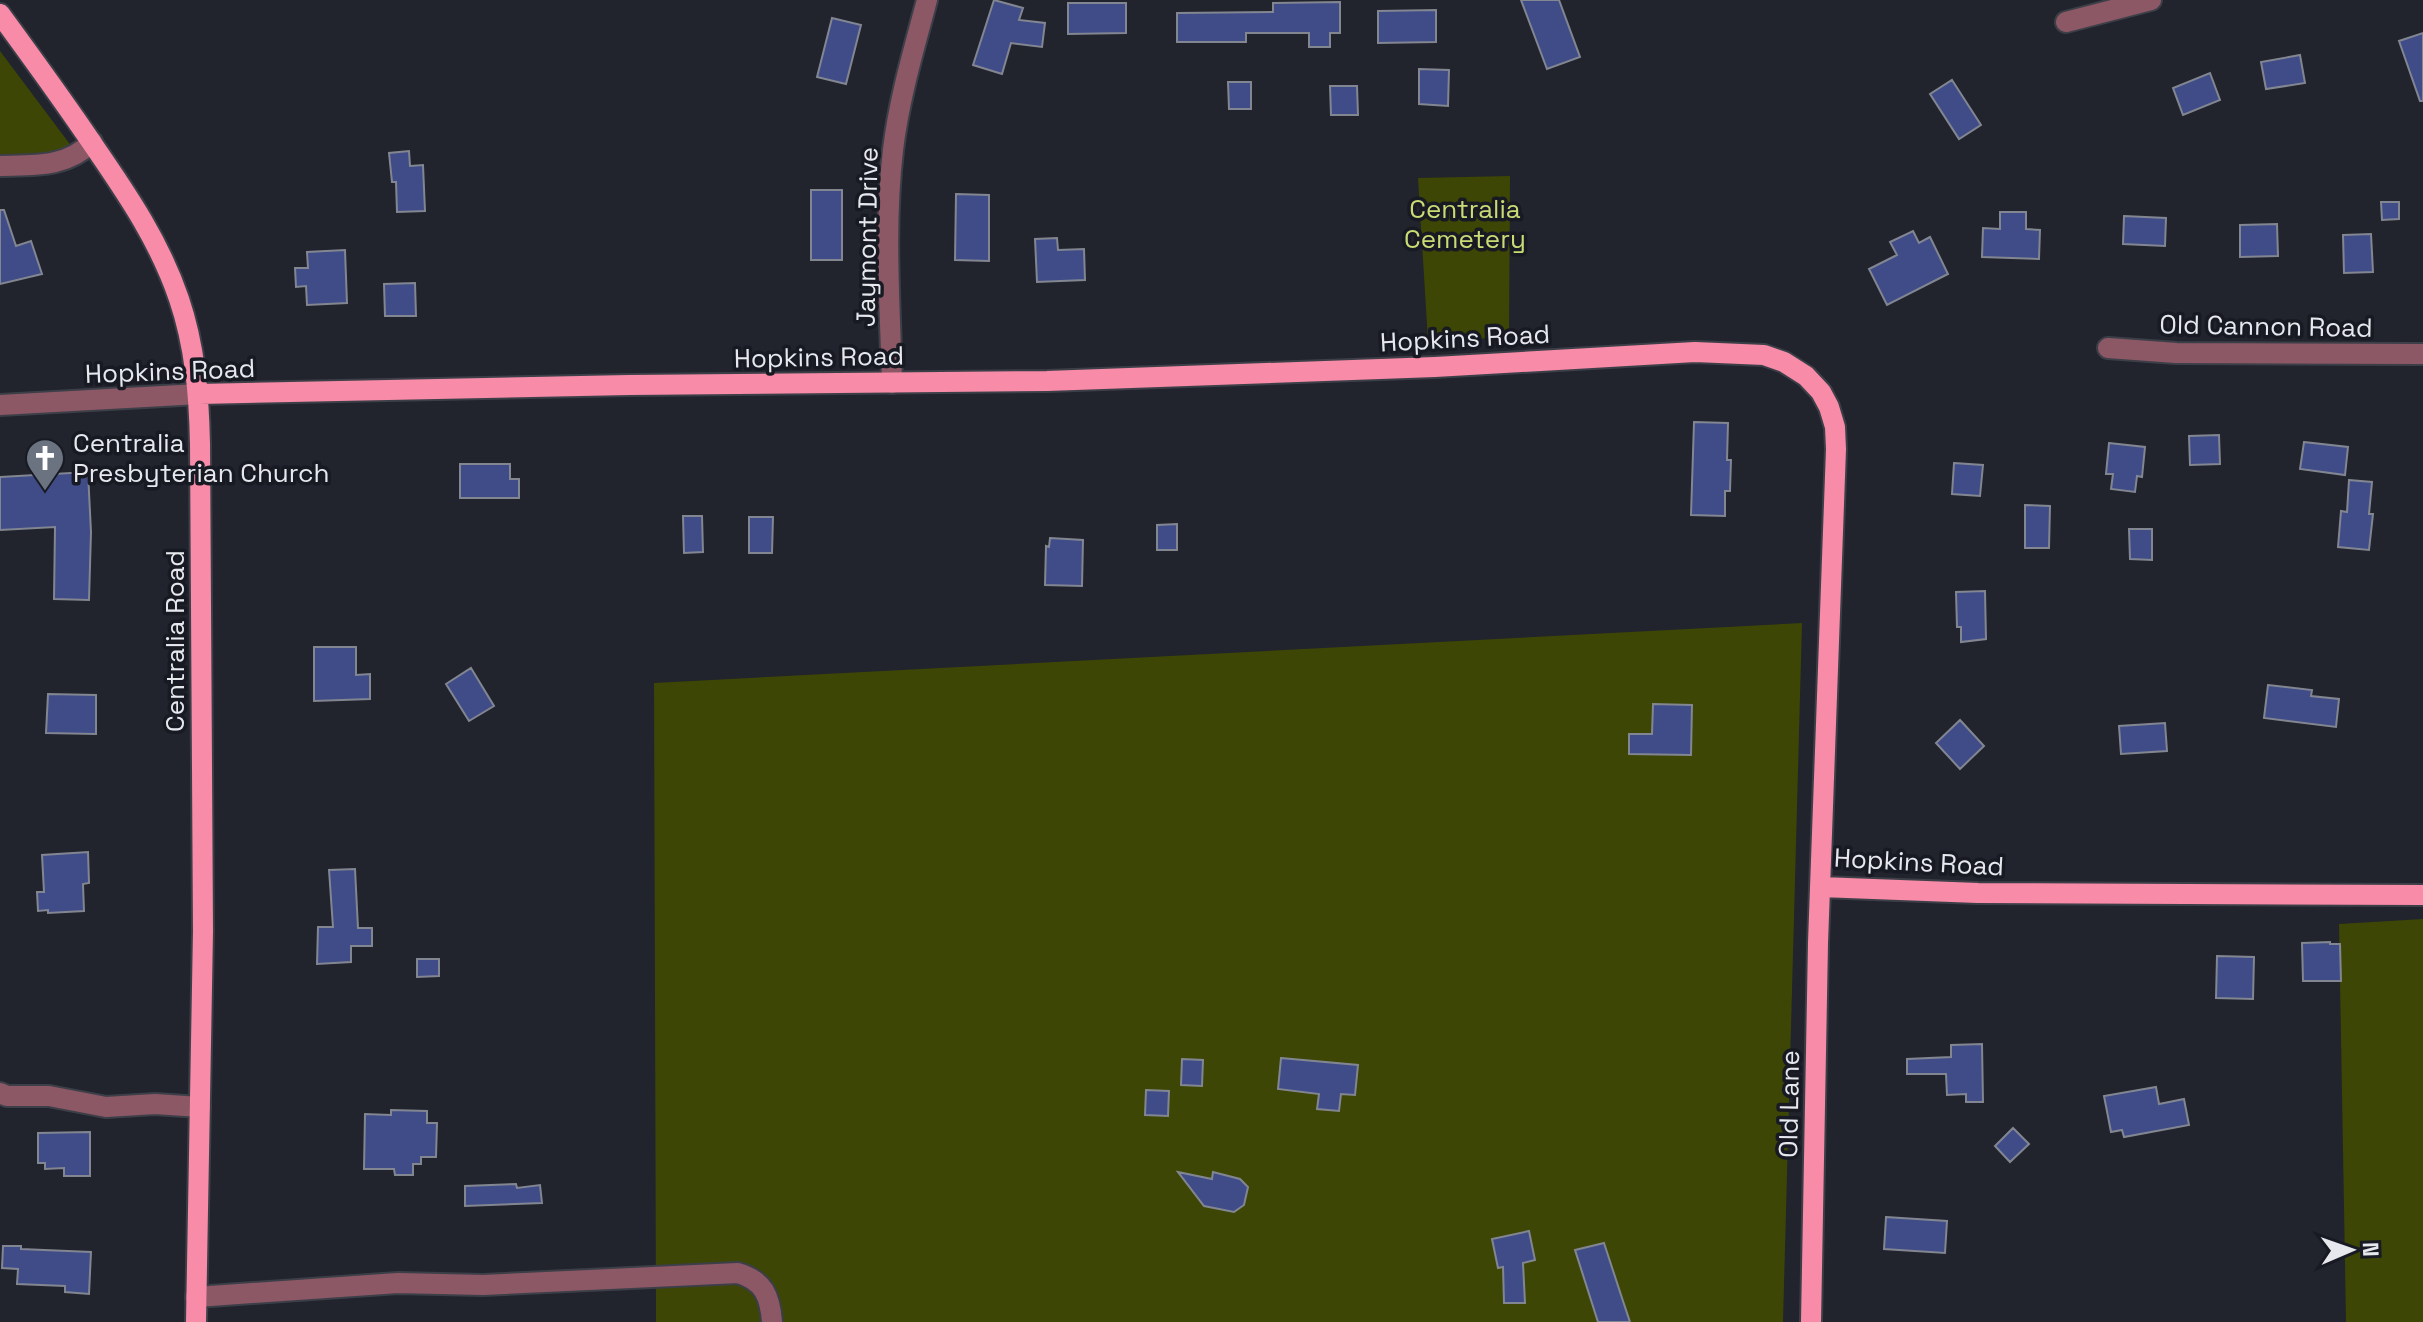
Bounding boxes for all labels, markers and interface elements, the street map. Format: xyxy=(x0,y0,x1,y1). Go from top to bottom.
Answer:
street label: Jaymont Drive xyxy=(848,147,886,327)
park label: Centralia Cemetery xyxy=(1404,192,1526,256)
street label: Old Cannon Road xyxy=(2159,307,2373,345)
street label: Hopkins Road xyxy=(1379,317,1551,359)
street label: Hopkins Road xyxy=(734,339,904,375)
street label: Hopkins Road xyxy=(84,351,256,391)
place label: Centralia Presbyterian Church xyxy=(73,426,330,490)
church icon: Centralia Presbyterian Church xyxy=(24,437,66,492)
street label: Centralia Road xyxy=(158,550,192,732)
street label: Hopkins Road xyxy=(1833,841,2005,883)
street label: Old Lane xyxy=(1771,1050,1807,1158)
north arrow xyxy=(2311,1210,2391,1290)
text: N xyxy=(2357,1241,2385,1257)

